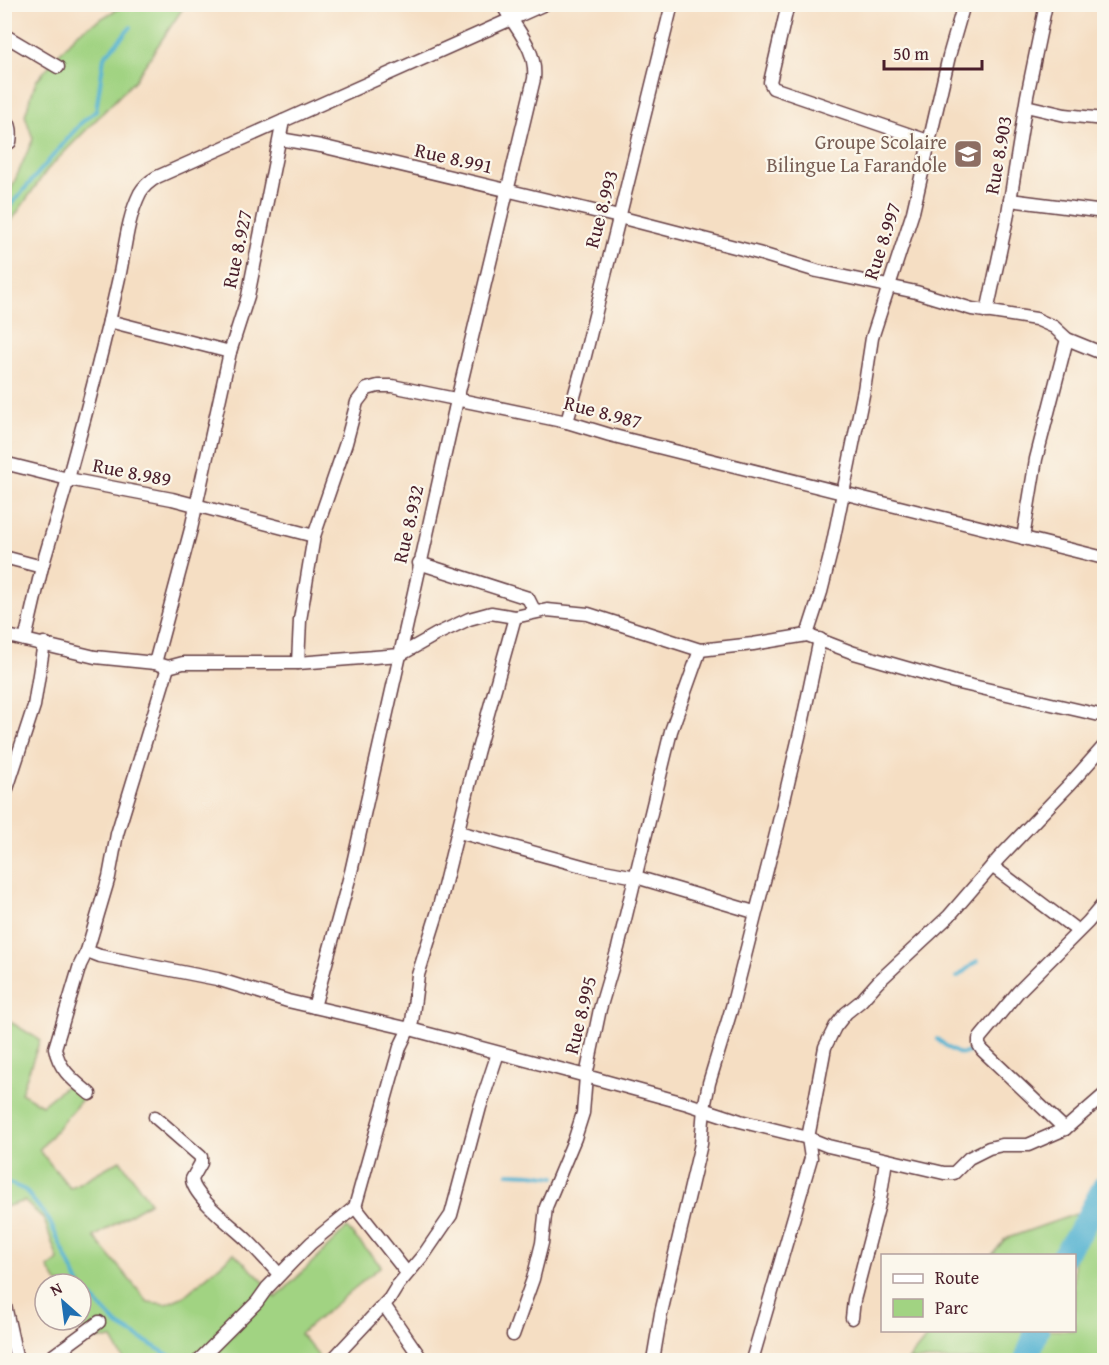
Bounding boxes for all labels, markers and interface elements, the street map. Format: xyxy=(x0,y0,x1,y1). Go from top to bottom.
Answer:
scale bar xyxy=(884,33,982,71)
text: 50 m xyxy=(893,40,929,67)
street label: Rue 8.903 xyxy=(976,113,1019,197)
place label: Groupe Scolaire Bilingue La Farandole xyxy=(766,127,947,179)
street label: Rue 8.991 xyxy=(412,134,496,181)
school or university icon: Groupe Scolaire Bilingue La Farandole xyxy=(952,138,984,170)
street label: Rue 8.993 xyxy=(576,167,625,251)
street label: Rue 8.997 xyxy=(855,199,908,283)
street label: Rue 8.927 xyxy=(214,207,259,291)
street label: Rue 8.987 xyxy=(561,387,645,436)
street label: Rue 8.989 xyxy=(90,450,174,493)
street label: Rue 8.932 xyxy=(384,482,431,566)
street label: Rue 8.995 xyxy=(556,973,603,1057)
legend xyxy=(881,1254,1076,1332)
text: Route xyxy=(935,1264,979,1291)
north arrow xyxy=(33,1272,93,1332)
text: N xyxy=(46,1276,67,1302)
text: Parc xyxy=(935,1294,968,1321)

